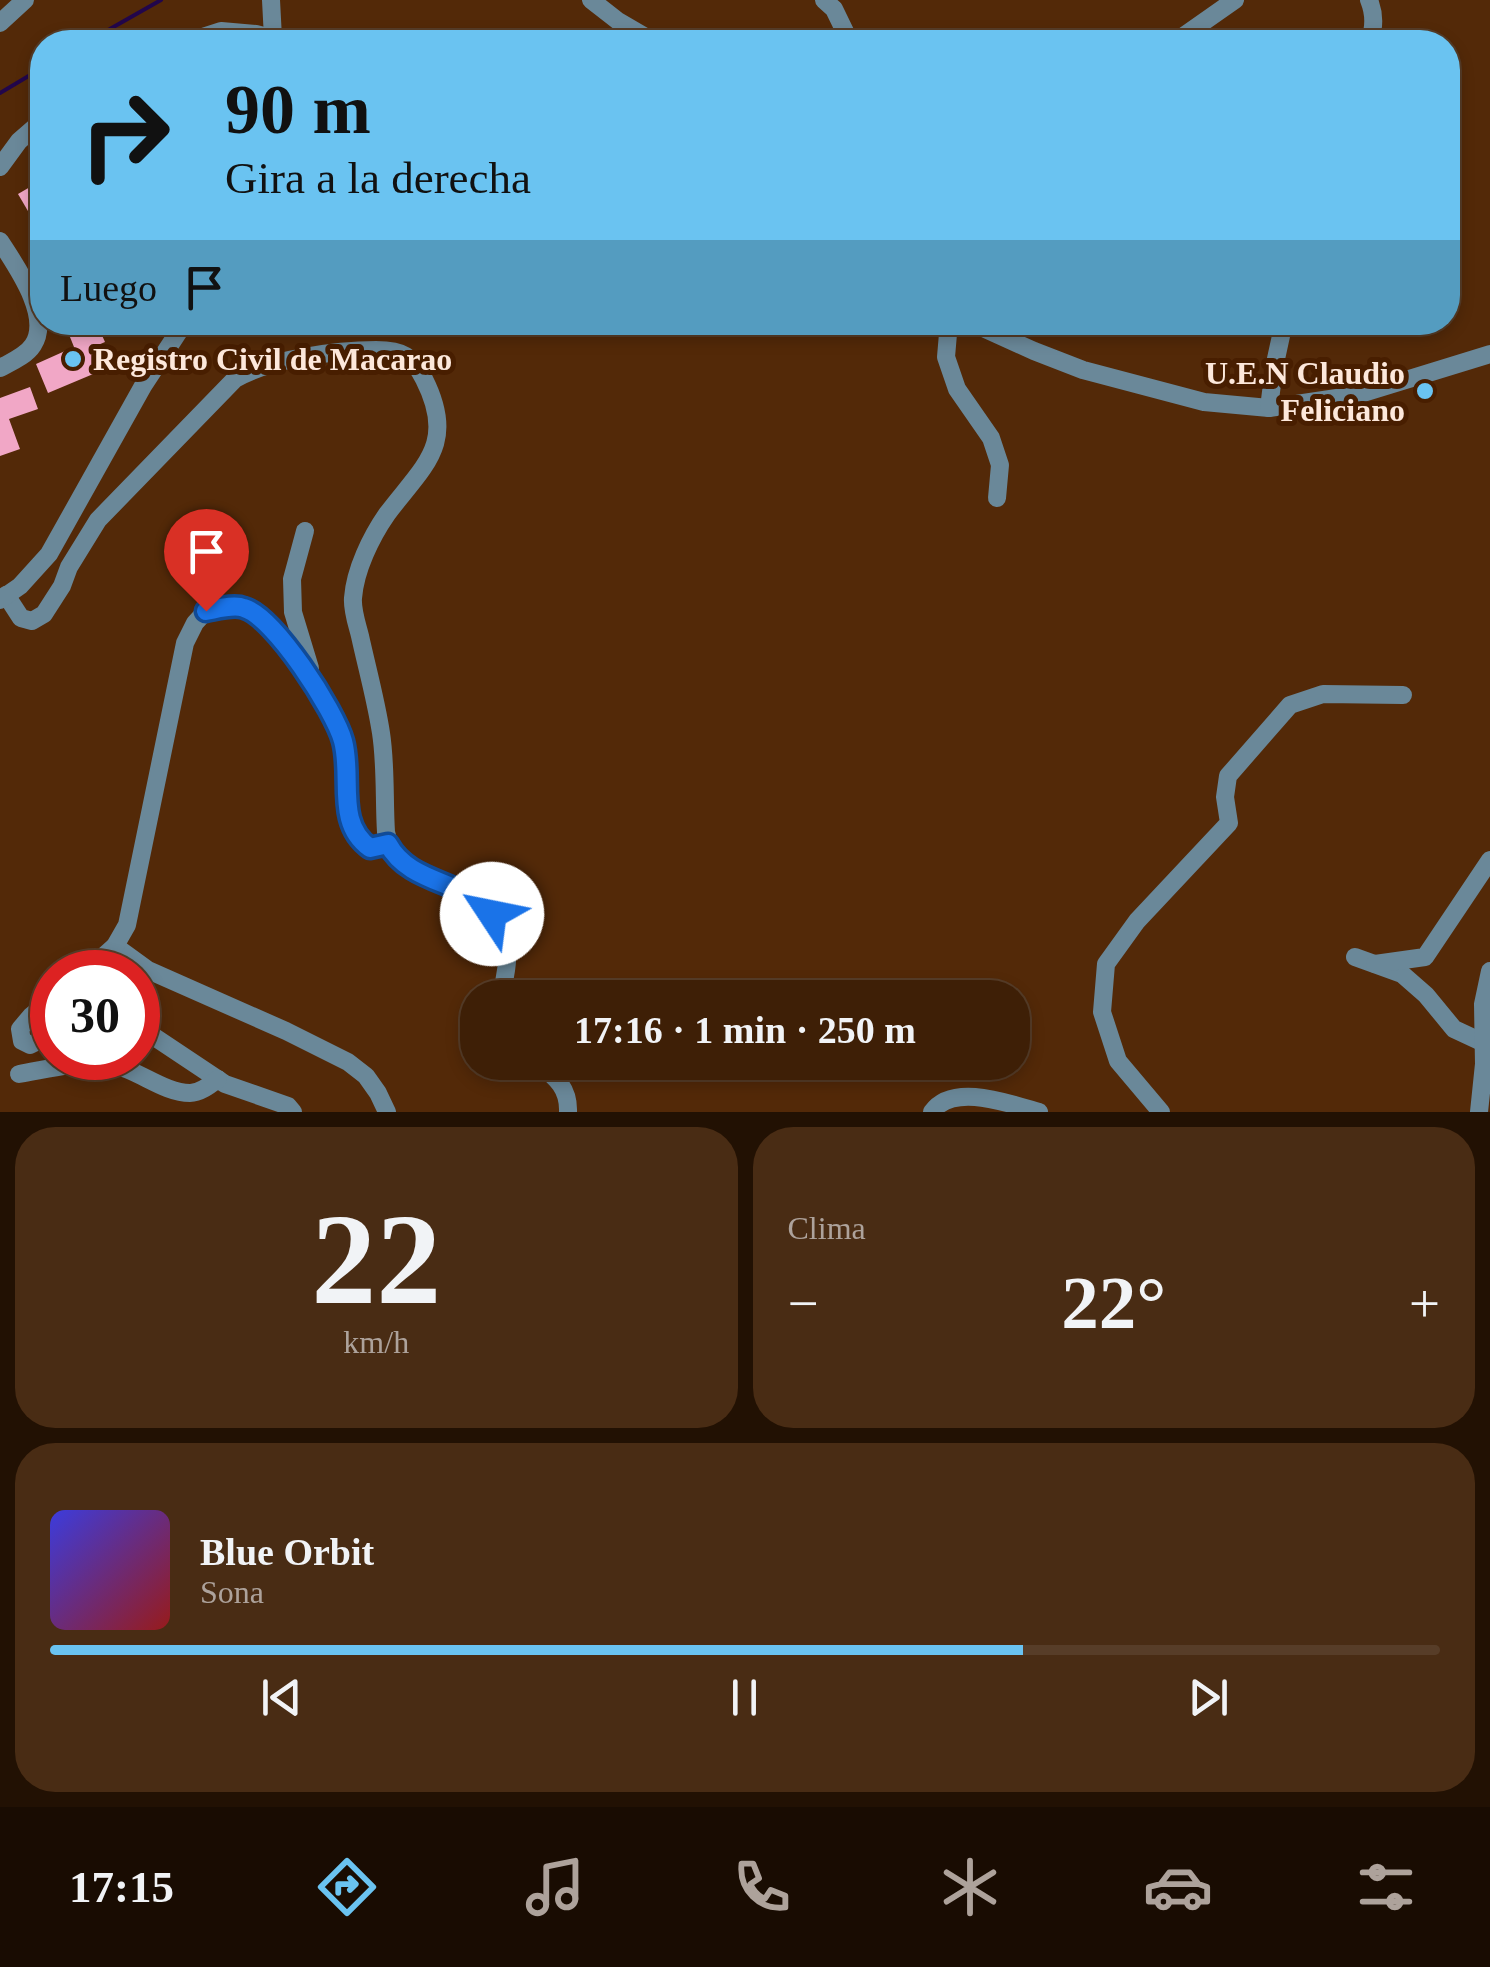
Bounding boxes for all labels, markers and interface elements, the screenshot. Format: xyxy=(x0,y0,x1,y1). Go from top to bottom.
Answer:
icon: right xyxy=(60,70,190,200)
text: 90 m xyxy=(225,71,371,148)
text: Gira a la derecha xyxy=(225,153,531,203)
icon: arrive xyxy=(177,260,232,315)
text: Luego xyxy=(60,267,157,309)
place label: Registro Civil de Macarao xyxy=(93,341,452,377)
marker: Registro Civil de Macarao xyxy=(62,348,84,370)
place label: U.E.N Claudio Feliciano xyxy=(1205,355,1405,428)
marker: U.E.N Claudio Feliciano xyxy=(1414,380,1436,402)
pin xyxy=(164,509,249,612)
icon: arrive xyxy=(179,524,234,579)
position arrow xyxy=(440,862,544,966)
speed limit sign: 30 xyxy=(30,950,160,1080)
text: 17:16 · 1 min · 250 m xyxy=(574,1009,916,1051)
text: 22 xyxy=(311,1187,441,1331)
text: Clima xyxy=(788,1210,866,1246)
text: 22° xyxy=(1061,1261,1166,1344)
text: − xyxy=(788,1273,819,1334)
text: + xyxy=(1409,1273,1440,1334)
text: km/h xyxy=(343,1324,409,1360)
text: Blue Orbit xyxy=(200,1531,374,1573)
text: Sona xyxy=(200,1574,264,1610)
icon: previous xyxy=(254,1670,309,1725)
icon: pause xyxy=(717,1670,772,1725)
icon: next xyxy=(1181,1670,1236,1725)
icon: directions xyxy=(312,1852,382,1922)
icon: music xyxy=(520,1852,590,1922)
icon: phone xyxy=(727,1852,797,1922)
icon: climate xyxy=(935,1852,1005,1922)
icon: car xyxy=(1143,1852,1213,1922)
icon: filters xyxy=(1351,1852,1421,1922)
text: 17:15 xyxy=(69,1862,174,1912)

